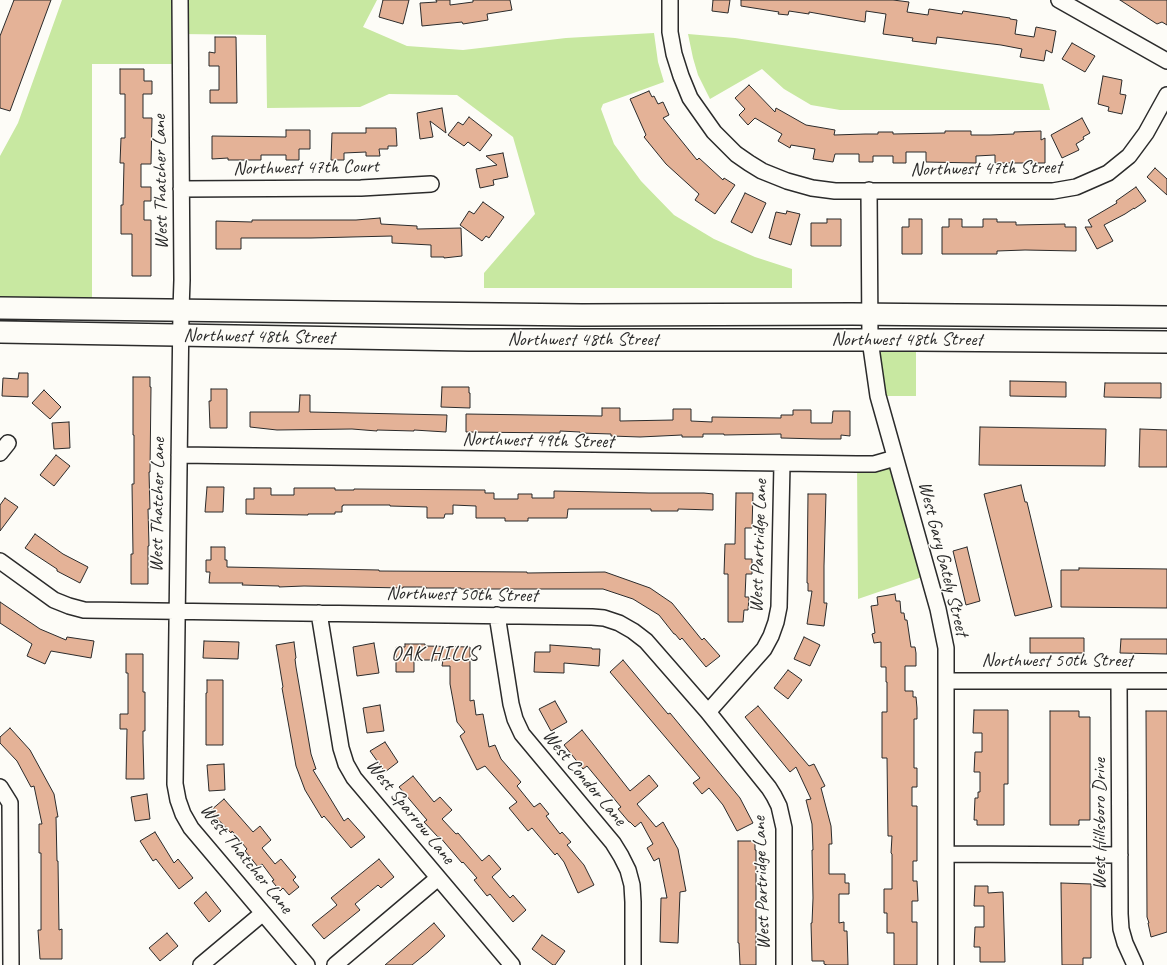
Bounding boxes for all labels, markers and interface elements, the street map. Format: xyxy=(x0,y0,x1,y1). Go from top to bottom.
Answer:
street label: West Thatcher Lane xyxy=(148,115,174,249)
street label: Northwest 47th Court xyxy=(233,155,379,181)
street label: Northwest 47th Street xyxy=(910,156,1062,182)
street label: Northwest 48th Street xyxy=(183,324,335,350)
street label: Northwest 48th Street xyxy=(507,329,659,351)
street label: Northwest 48th Street xyxy=(831,329,983,351)
street label: Northwest 49th Street xyxy=(462,428,614,454)
street label: West Thatcher Lane xyxy=(145,438,171,572)
street label: West Partridge Lane xyxy=(745,479,773,613)
street label: West Gary Gately Street xyxy=(913,479,973,639)
street label: Northwest 50th Street xyxy=(386,582,538,608)
district label: OAK HILLS xyxy=(391,643,479,667)
street label: Northwest 50th Street xyxy=(981,650,1133,672)
street label: West Condor Lane xyxy=(537,725,631,831)
street label: West Sparrow Lane xyxy=(361,755,459,869)
street label: West Hillsboro Drive xyxy=(1089,758,1111,890)
street label: West Thatcher Lane xyxy=(195,800,297,918)
street label: West Partridge Lane xyxy=(748,816,776,950)

